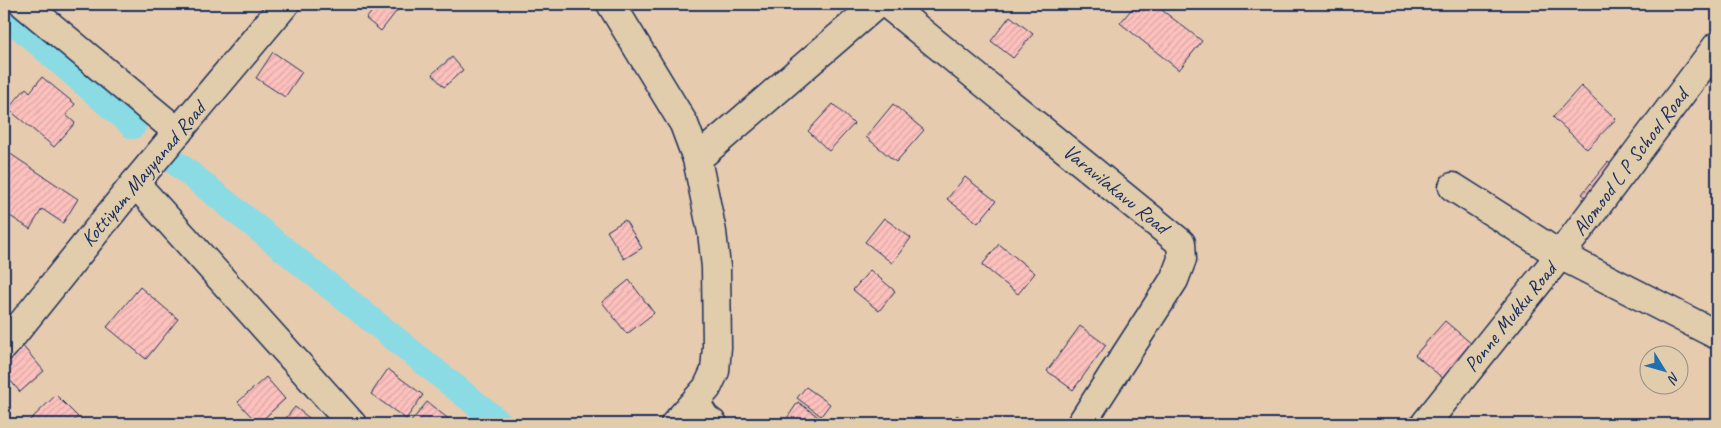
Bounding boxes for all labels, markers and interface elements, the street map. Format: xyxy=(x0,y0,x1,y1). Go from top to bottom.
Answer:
street label: Alomood L P School Road xyxy=(1566,80,1696,241)
street label: Kottiyam Mayyanad Road xyxy=(75,94,213,252)
street label: Varavilakavu Road xyxy=(1058,138,1176,241)
street label: Ponne Mukku Road xyxy=(1458,254,1564,377)
north arrow xyxy=(1638,346,1688,396)
text: N xyxy=(1663,369,1683,388)

